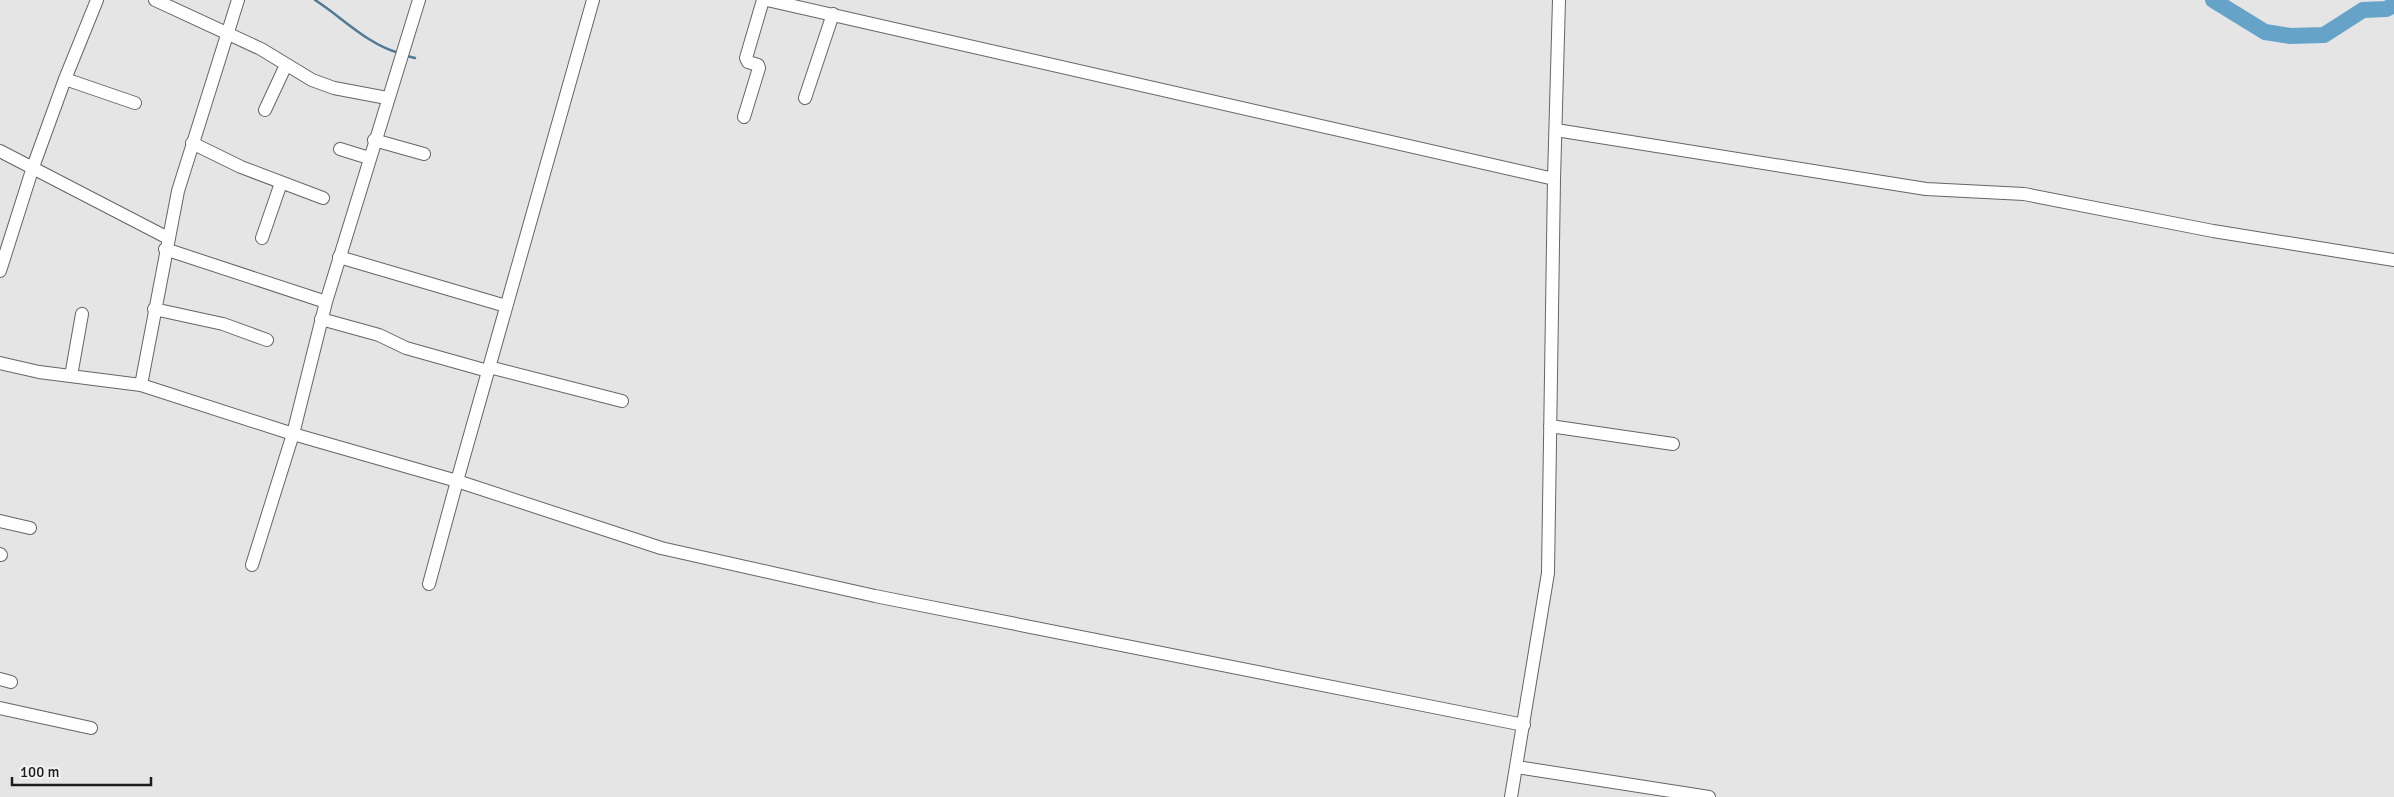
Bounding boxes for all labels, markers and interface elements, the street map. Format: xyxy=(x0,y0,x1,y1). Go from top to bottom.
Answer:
scale bar xyxy=(12,754,151,786)
text: 100 m xyxy=(20,763,60,781)

